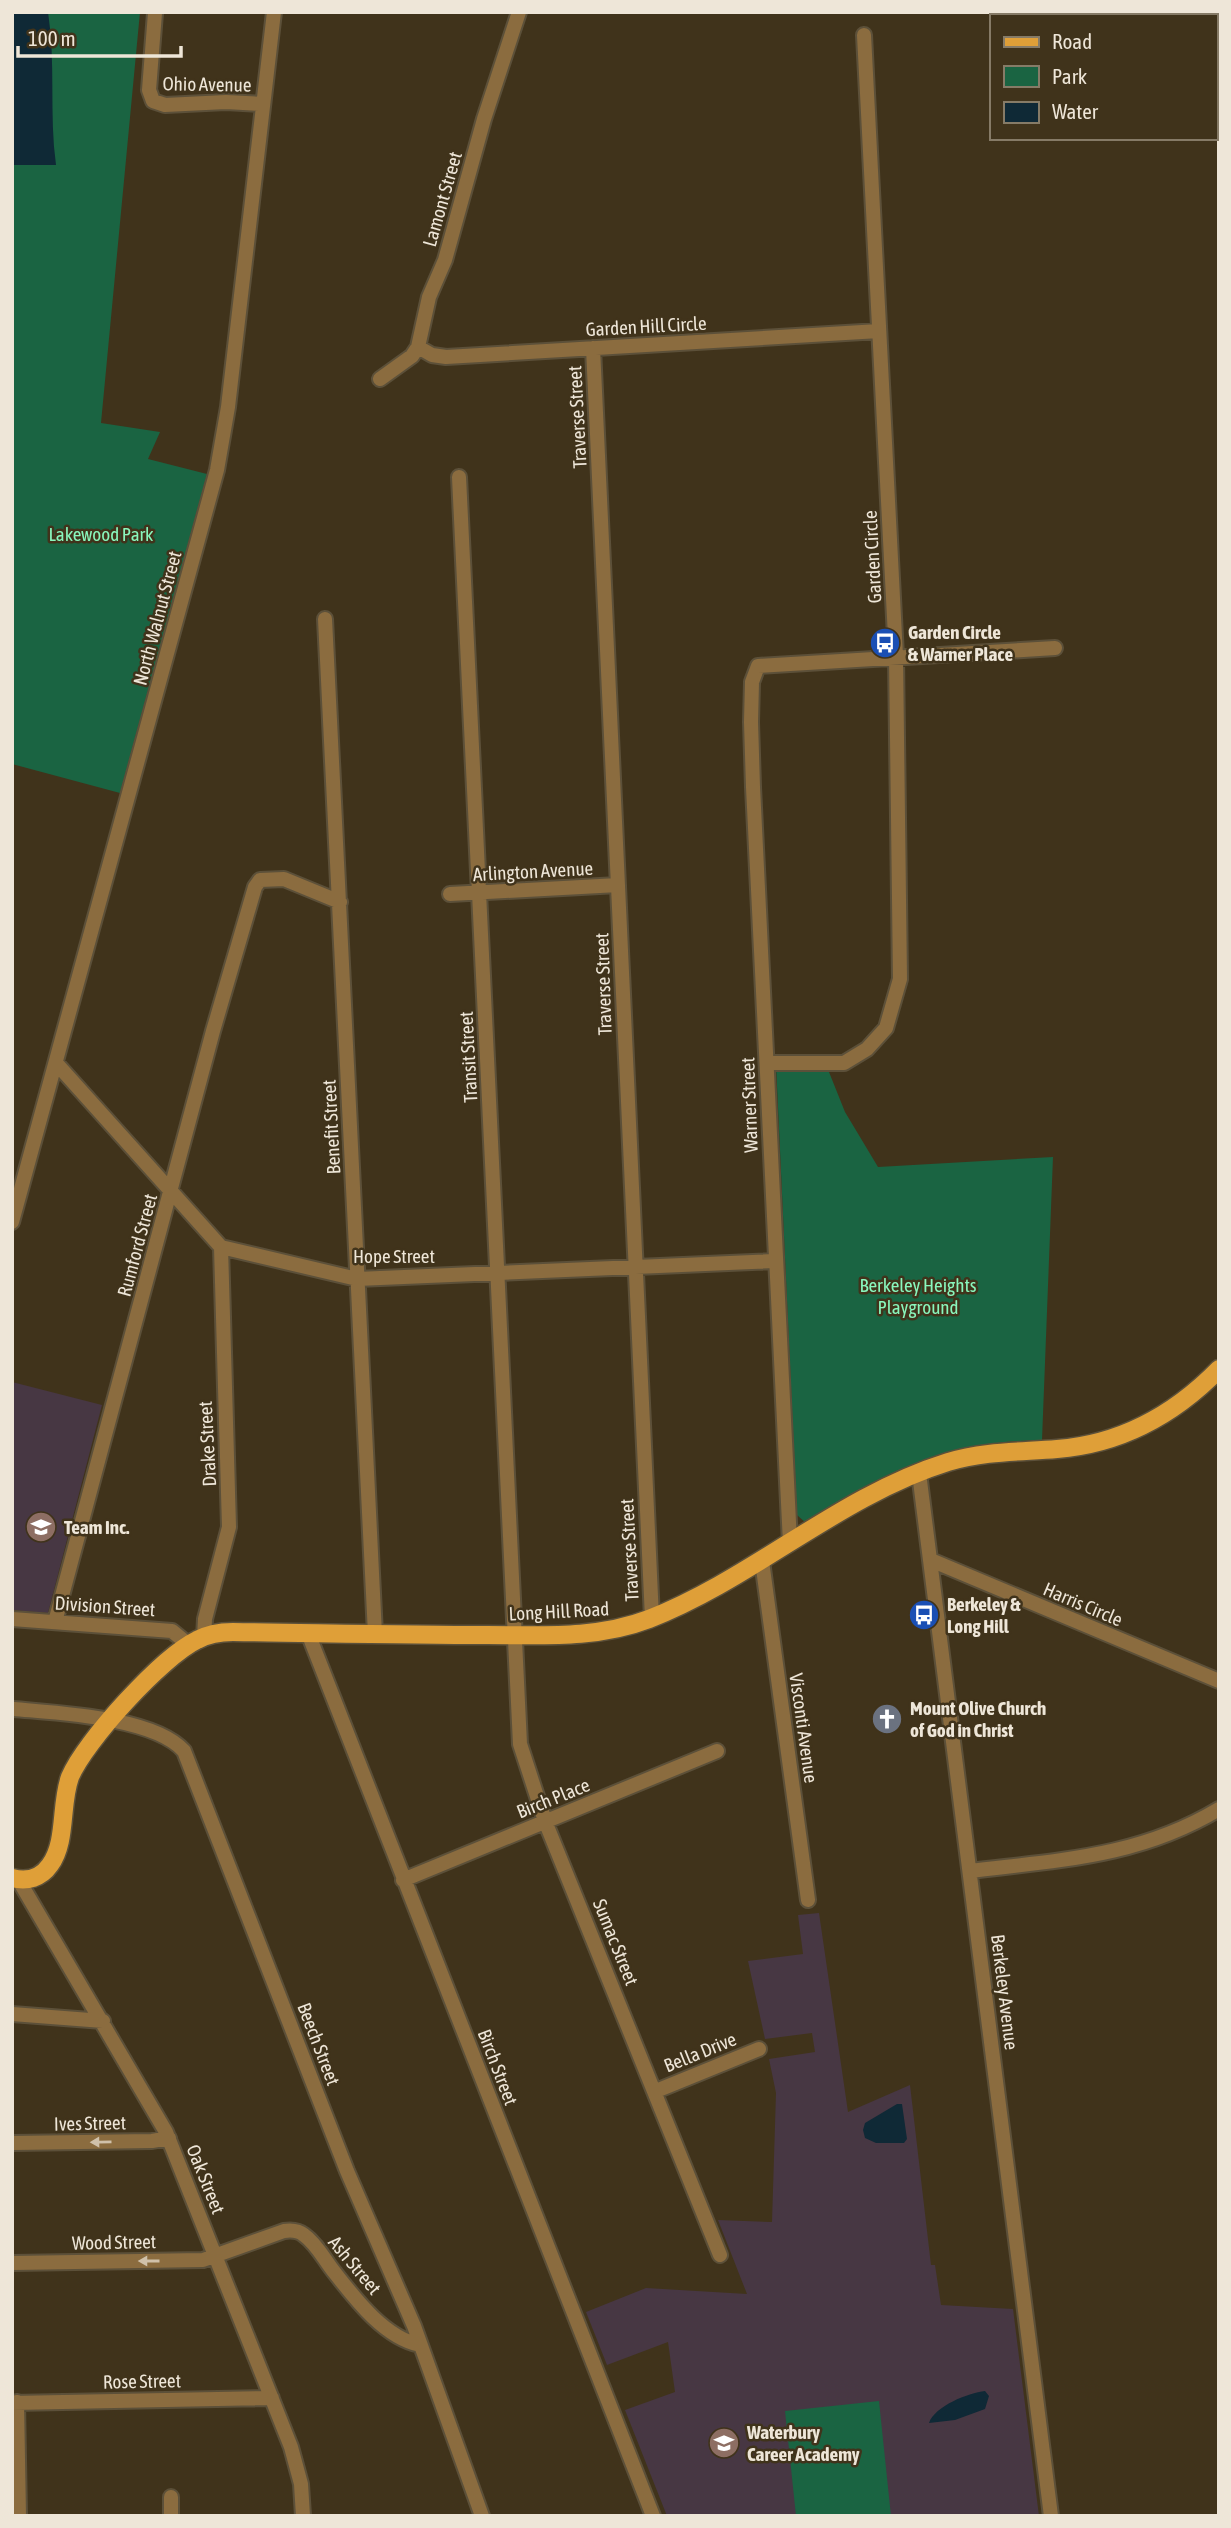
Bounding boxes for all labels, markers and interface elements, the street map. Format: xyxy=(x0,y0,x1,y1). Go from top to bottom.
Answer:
scale bar xyxy=(18,14,180,58)
legend xyxy=(990,14,1217,140)
text: 100 m xyxy=(28,26,76,50)
text: Road xyxy=(1052,29,1092,53)
text: Park xyxy=(1052,64,1087,88)
street label: Ohio Avenue xyxy=(162,72,252,96)
text: Water xyxy=(1052,99,1099,123)
street label: Lamont Street xyxy=(418,149,466,249)
street label: Garden Hill Circle xyxy=(585,312,707,340)
street label: Traverse Street xyxy=(563,365,591,469)
street label: Garden Circle xyxy=(859,510,885,604)
park label: Lakewood Park xyxy=(49,523,154,545)
street label: North Walnut Street xyxy=(129,548,185,688)
place label: Garden Circle & Warner Place xyxy=(908,621,1013,665)
bus stop icon: Garden Circle & Warner Place xyxy=(868,626,902,660)
street label: Arlington Avenue xyxy=(472,857,594,885)
street label: Traverse Street xyxy=(590,932,616,1036)
street label: Transit Street xyxy=(455,1011,481,1103)
street label: Warner Street xyxy=(736,1057,762,1153)
street label: Benefit Street xyxy=(318,1079,344,1175)
street label: Rumford Street xyxy=(113,1191,161,1299)
street label: Hope Street xyxy=(353,1245,435,1267)
park label: Berkeley Heights Playground xyxy=(859,1274,977,1318)
street label: Drake Street xyxy=(194,1401,220,1487)
street label: Traverse Street xyxy=(615,1498,643,1602)
school or university icon: Team Inc. xyxy=(24,1510,58,1544)
place label: Team Inc. xyxy=(64,1516,130,1538)
street label: Harris Circle xyxy=(1040,1578,1126,1630)
street label: Division Street xyxy=(54,1592,156,1620)
place label: Berkeley & Long Hill xyxy=(947,1593,1022,1637)
street label: Long Hill Road xyxy=(508,1597,610,1625)
bus stop icon: Berkeley & Long Hill xyxy=(907,1598,941,1632)
street label: Visconti Avenue xyxy=(785,1672,823,1784)
place label: Mount Olive Church of God in Christ xyxy=(910,1697,1046,1741)
church icon: Mount Olive Church of God in Christ xyxy=(870,1702,904,1736)
street label: Birch Place xyxy=(513,1773,593,1823)
street label: Sumac Street xyxy=(589,1896,643,1988)
street label: Berkeley Avenue xyxy=(987,1933,1023,2051)
street label: Beech Street xyxy=(293,2000,345,2088)
street label: Birch Street xyxy=(473,2026,523,2108)
street label: Bella Drive xyxy=(661,2028,739,2076)
street label: Ives Street xyxy=(54,2111,126,2135)
one-way arrow xyxy=(90,2136,112,2148)
street label: Oak Street xyxy=(182,2141,230,2217)
street label: Wood Street xyxy=(72,2230,156,2254)
street label: Ash Street xyxy=(324,2231,386,2299)
one-way arrow xyxy=(138,2255,160,2267)
street label: Rose Street xyxy=(103,2369,181,2393)
place label: Waterbury Career Academy xyxy=(746,2421,860,2465)
school or university icon: Waterbury Career Academy xyxy=(707,2426,741,2460)

